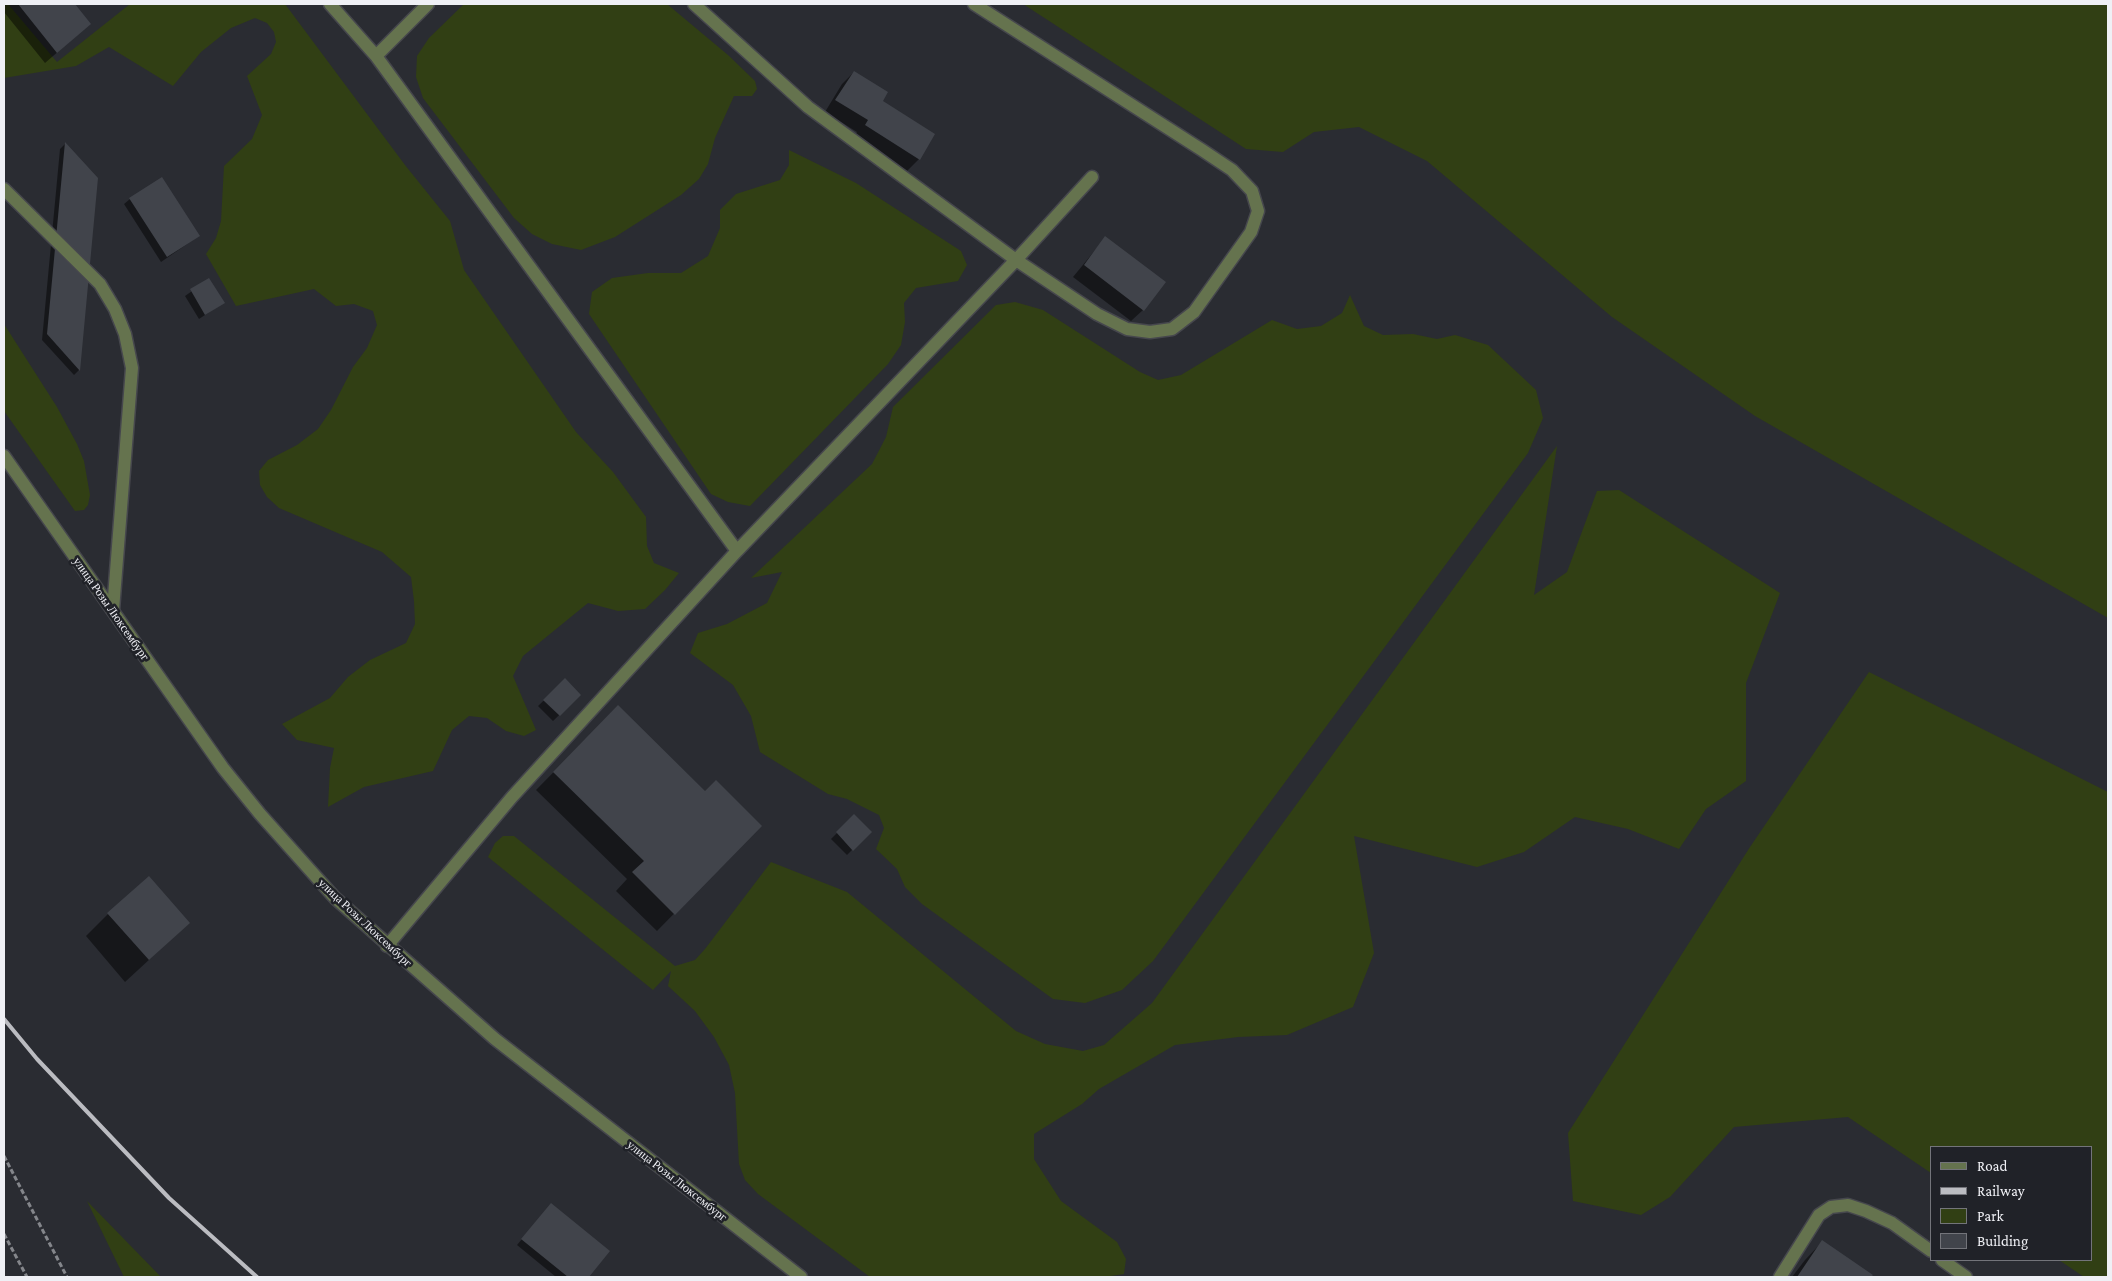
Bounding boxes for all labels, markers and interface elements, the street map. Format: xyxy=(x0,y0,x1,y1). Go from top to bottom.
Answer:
street label: улица Розы Люксембург xyxy=(70,555,152,663)
street label: улица Розы Люксембург xyxy=(315,876,415,970)
street label: улица Розы Люксембург xyxy=(624,1137,730,1225)
legend xyxy=(1930,1146,2092,1261)
text: Road xyxy=(1977,1158,2007,1174)
text: Railway xyxy=(1977,1183,2025,1199)
text: Park xyxy=(1977,1208,2004,1224)
text: Building xyxy=(1977,1233,2028,1249)

